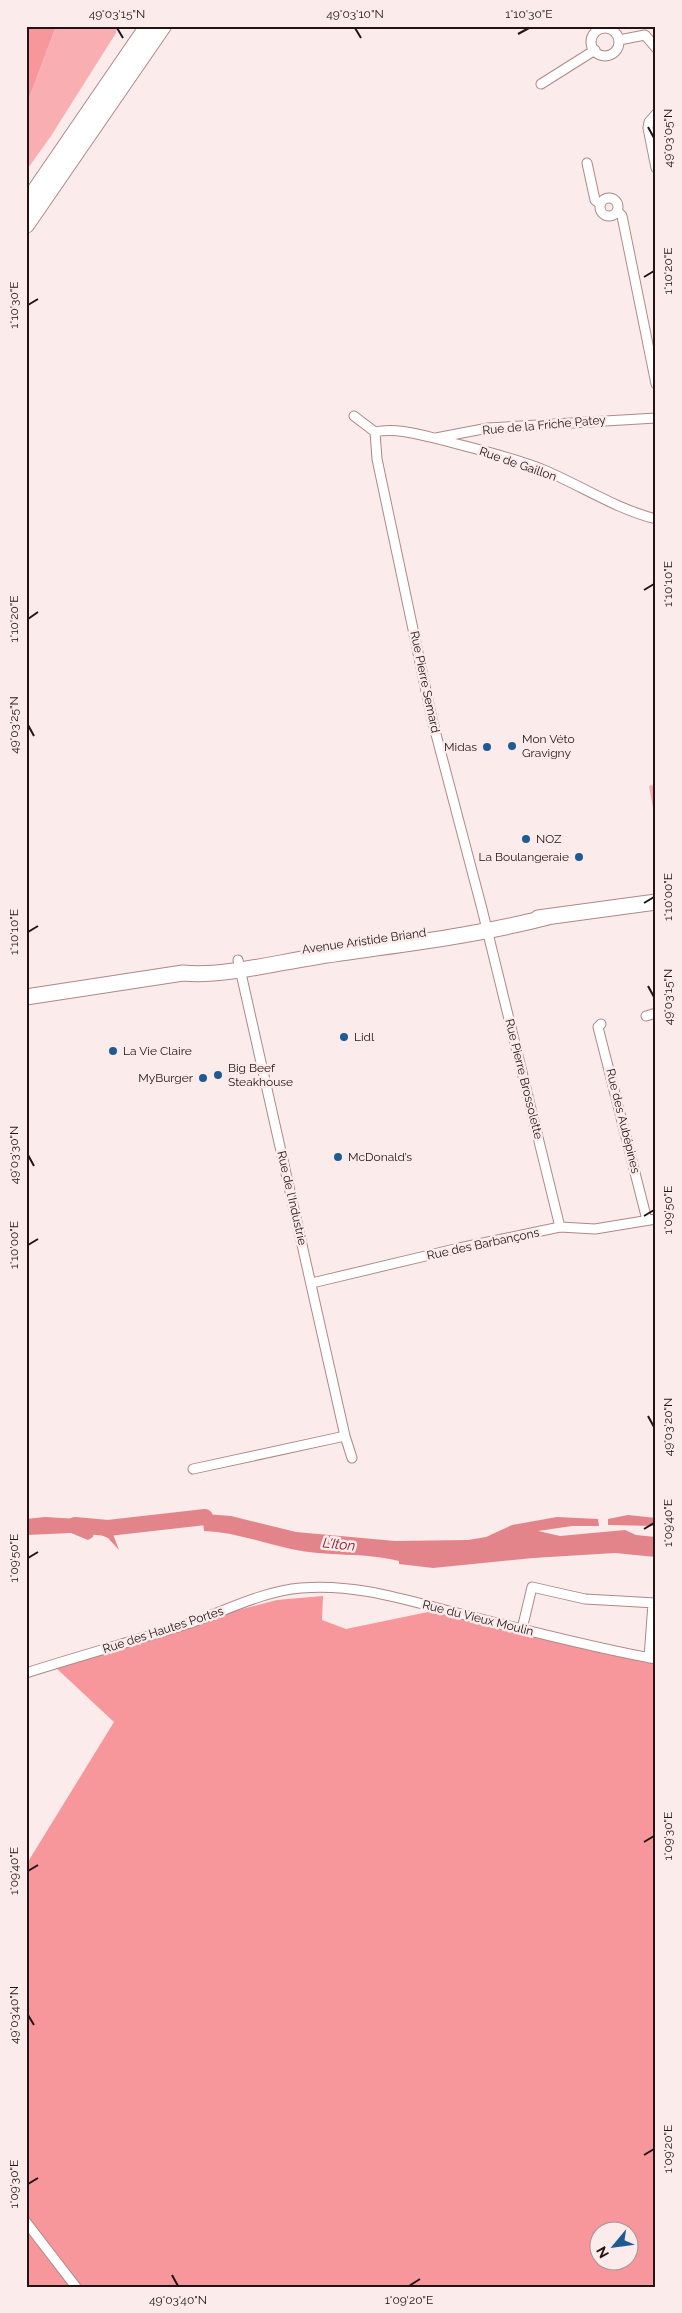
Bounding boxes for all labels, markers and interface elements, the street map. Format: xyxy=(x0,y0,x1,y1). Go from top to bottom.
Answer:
text: 49°03'15"N xyxy=(89,7,145,21)
text: 49°03'10"N xyxy=(326,7,384,21)
text: 1°10'30"E xyxy=(505,7,553,21)
text: 49°03'05"N xyxy=(661,109,675,167)
text: 1°10'20"E xyxy=(661,247,675,295)
text: 1°10'30"E xyxy=(7,281,21,329)
street label: Rue de la Friche Patey xyxy=(482,413,607,437)
street label: Rue de Gaillon xyxy=(477,444,559,484)
text: 1°10'10"E xyxy=(661,561,675,607)
text: 1°10'20"E xyxy=(7,595,21,643)
street label: Rue Pierre Semard xyxy=(407,630,443,734)
text: 49°03'25"N xyxy=(7,696,21,754)
place label: Mon Véto Gravigny xyxy=(522,732,575,760)
place label: Midas xyxy=(444,740,477,754)
marker: Mon Véto Gravigny xyxy=(506,740,518,752)
marker: Midas xyxy=(481,741,493,753)
place label: NOZ xyxy=(536,832,562,846)
marker: NOZ xyxy=(520,833,532,845)
place label: La Boulangeraie xyxy=(478,850,569,864)
marker: La Boulangeraie xyxy=(573,851,585,863)
text: 1°10'00"E xyxy=(661,873,675,921)
text: 1°10'10"E xyxy=(7,909,21,955)
street label: Avenue Aristide Briand xyxy=(301,925,427,957)
text: 49°03'15"N xyxy=(661,969,675,1025)
street label: Rue Pierre Brossolette xyxy=(502,1017,546,1141)
place label: Lidl xyxy=(354,1030,375,1044)
marker: Lidl xyxy=(338,1031,350,1043)
place label: La Vie Claire xyxy=(123,1044,192,1058)
marker: La Vie Claire xyxy=(107,1045,119,1057)
place label: Big Beef Steakhouse xyxy=(228,1061,293,1089)
street label: Rue des Aubépines xyxy=(603,1067,643,1175)
marker: Big Beef Steakhouse xyxy=(212,1069,224,1081)
place label: MyBurger xyxy=(138,1071,194,1085)
marker: MyBurger xyxy=(197,1072,209,1084)
text: 49°03'30"N xyxy=(7,1126,21,1184)
street label: Rue de l'Industrie xyxy=(274,1150,310,1246)
place label: McDonald’s xyxy=(348,1150,412,1164)
marker: McDonald’s xyxy=(332,1151,344,1163)
text: 1°09'50"E xyxy=(661,1186,675,1234)
text: 1°10'00"E xyxy=(7,1221,21,1269)
street label: Rue des Barbançons xyxy=(426,1225,541,1263)
text: 49°03'20"N xyxy=(661,1398,675,1456)
text: 1°09'40"E xyxy=(661,1499,675,1547)
text: 1°09'50"E xyxy=(7,1534,21,1582)
water label: L'Iton xyxy=(322,1534,356,1554)
street label: Rue du Vieux Moulin xyxy=(421,1597,535,1639)
street label: Rue des Hautes Portes xyxy=(101,1604,225,1656)
text: 1°09'30"E xyxy=(661,1812,675,1860)
text: 1°09'40"E xyxy=(7,1847,21,1895)
text: 49°03'40"N xyxy=(7,1986,21,2044)
text: 1°09'20"E xyxy=(661,2125,675,2173)
text: 1°09'30"E xyxy=(7,2160,21,2208)
north arrow xyxy=(590,2220,640,2270)
text: N xyxy=(593,2244,612,2261)
text: 49°03'40"N xyxy=(149,2293,207,2307)
text: 1°09'20"E xyxy=(385,2293,433,2307)

